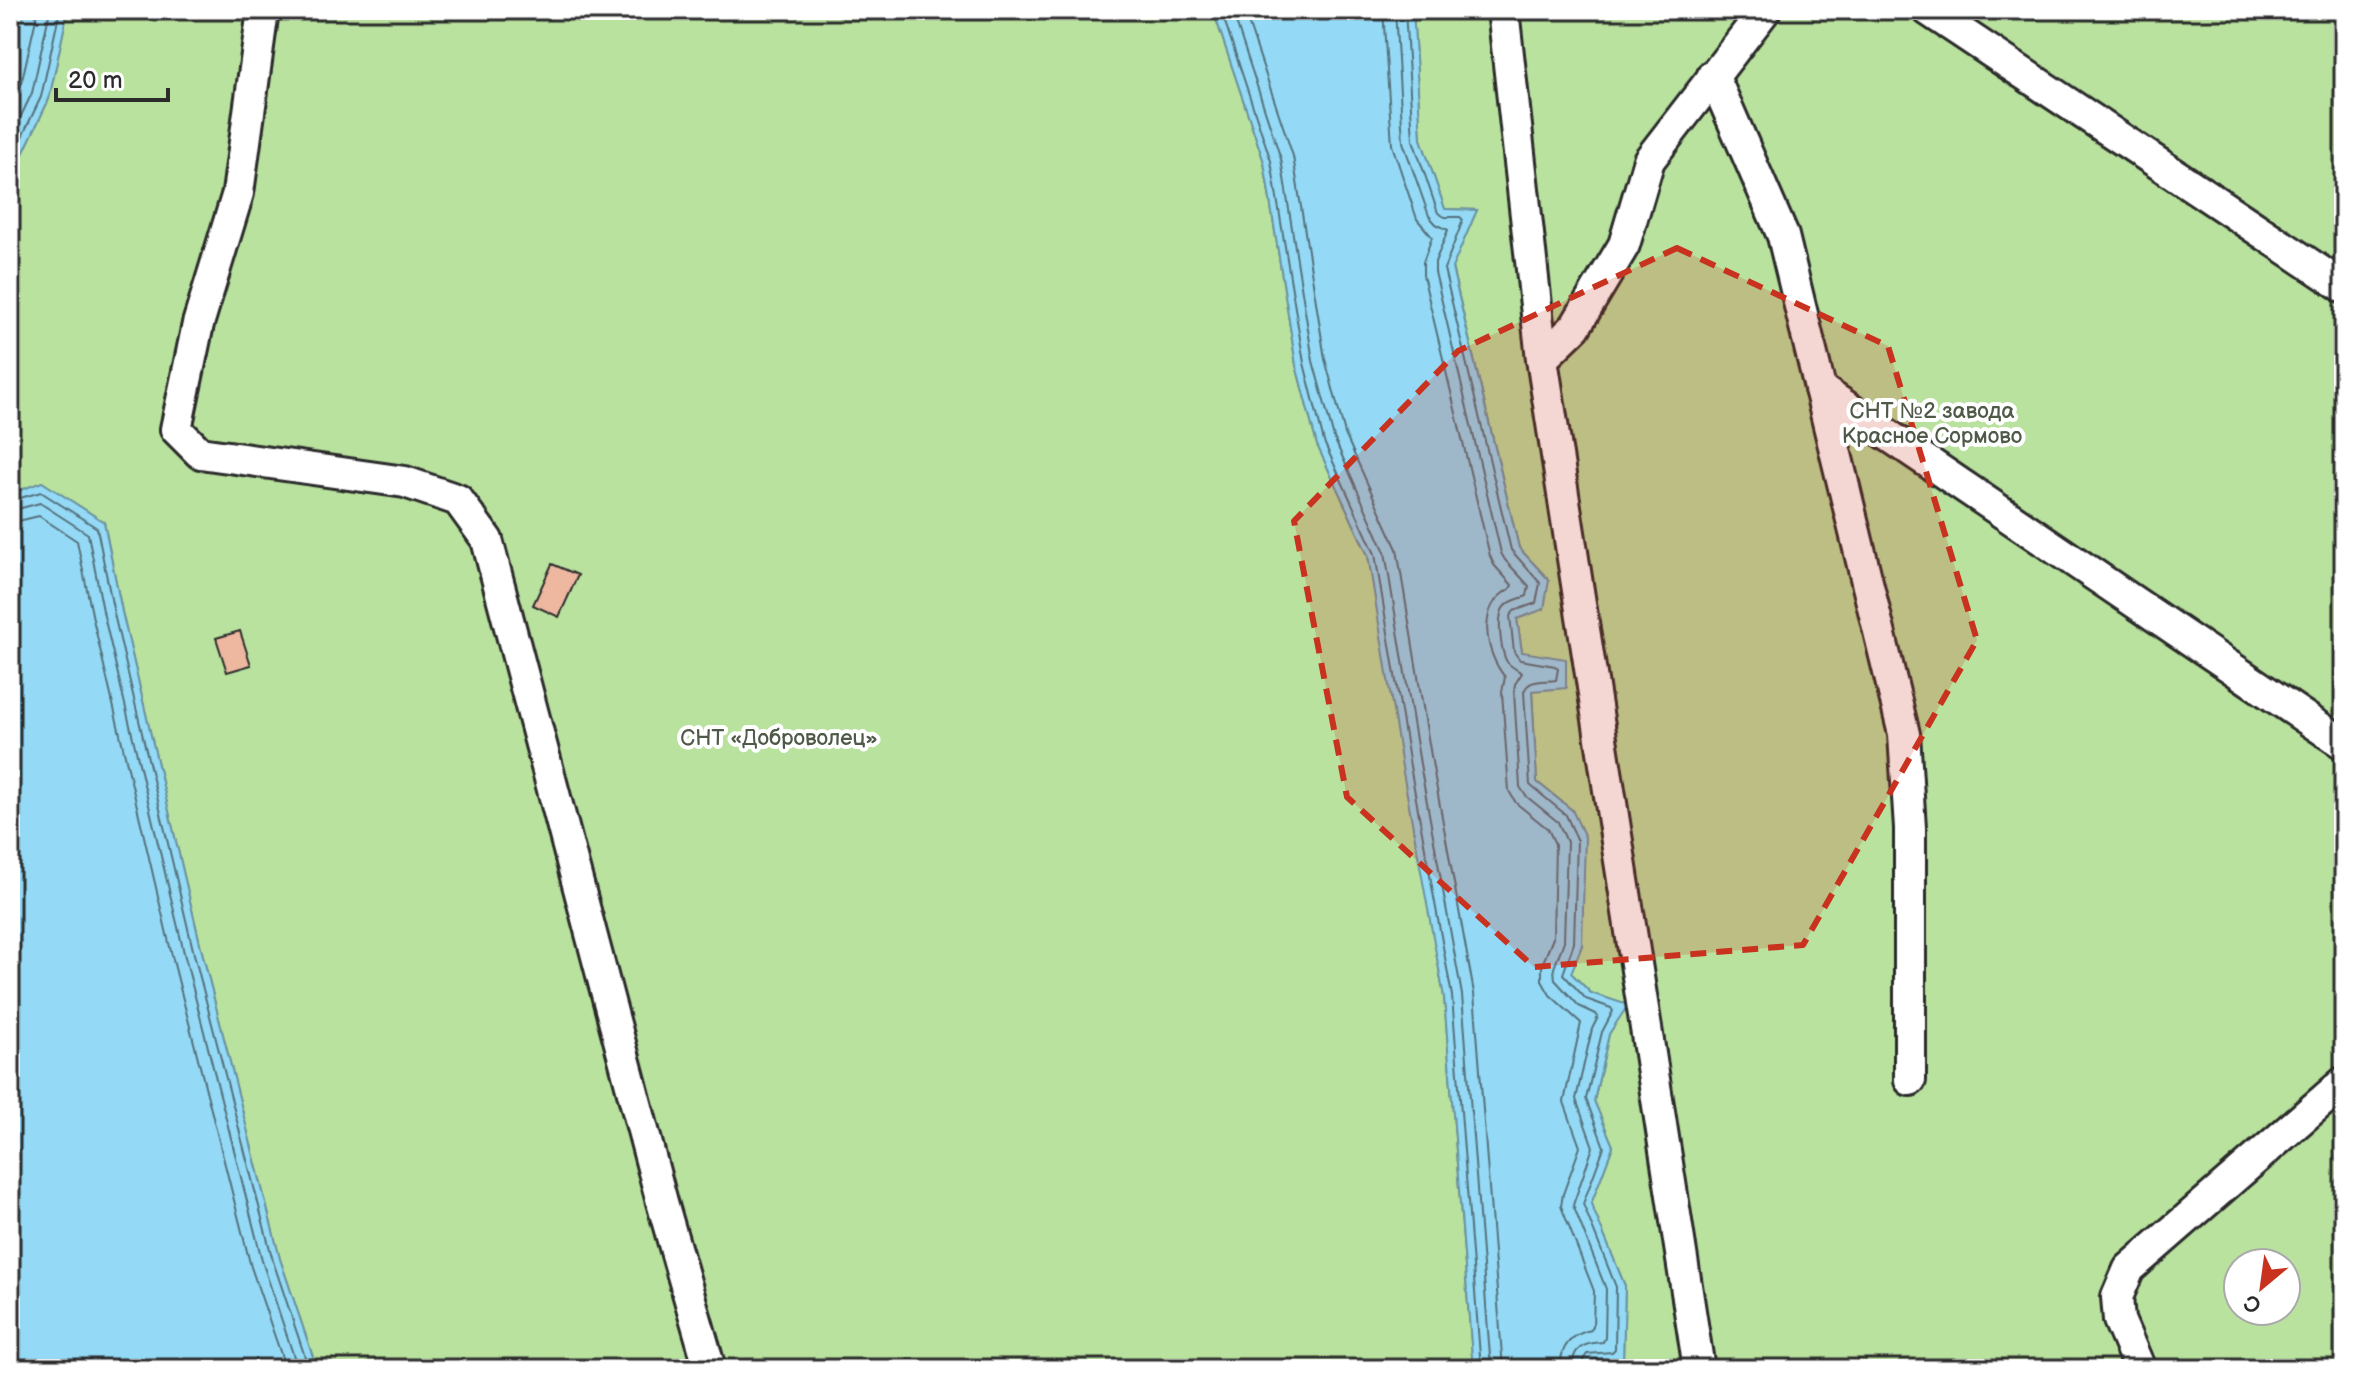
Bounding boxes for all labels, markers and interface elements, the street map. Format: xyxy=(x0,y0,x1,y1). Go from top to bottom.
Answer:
scale bar xyxy=(56,52,168,102)
text: 20 m xyxy=(68,66,123,95)
park label: СНТ №2 завода Красное Сормово xyxy=(1842,398,2022,450)
park label: СНТ «Доброволец» xyxy=(680,725,878,752)
north arrow xyxy=(2222,1247,2302,1327)
text: С xyxy=(2240,1288,2266,1319)

